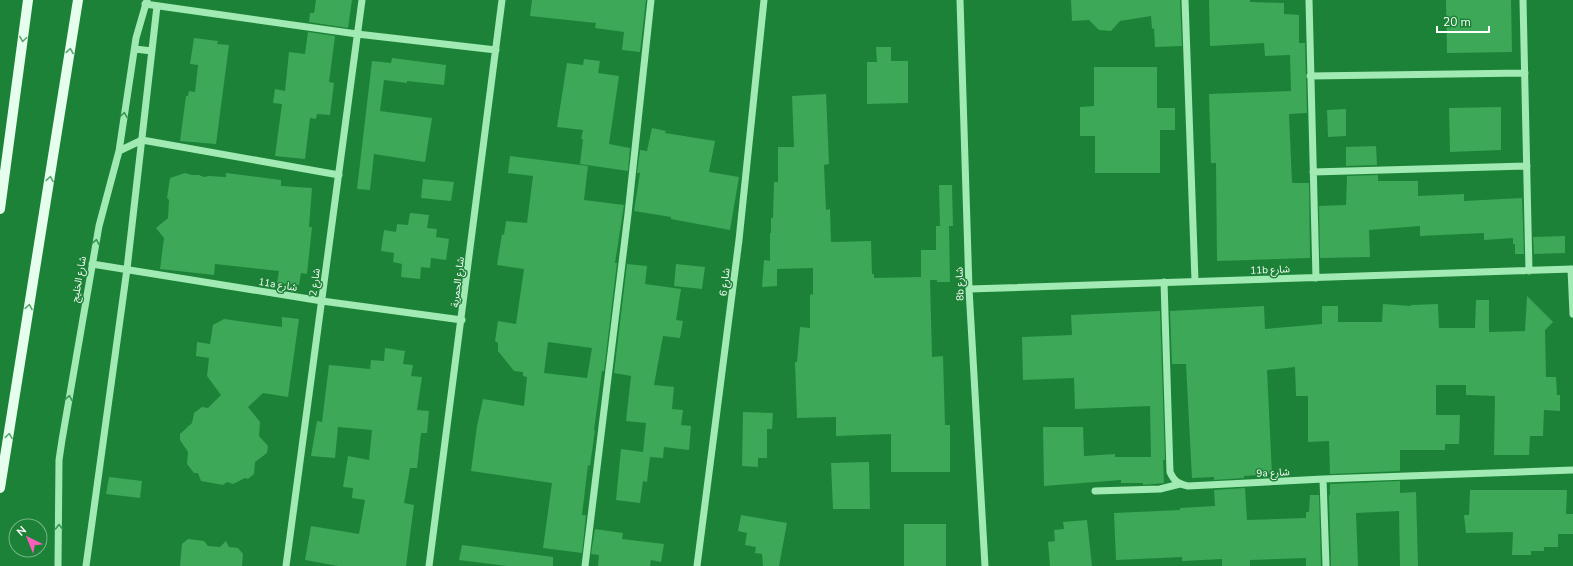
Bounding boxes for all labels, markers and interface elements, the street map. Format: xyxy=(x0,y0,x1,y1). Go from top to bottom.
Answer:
scale bar xyxy=(1437,8,1489,34)
text: 20 m xyxy=(1443,14,1471,30)
one-way arrow xyxy=(19,36,28,42)
one-way arrow xyxy=(65,48,74,54)
one-way arrow xyxy=(119,112,128,119)
one-way arrow xyxy=(45,176,53,182)
one-way arrow xyxy=(91,239,100,245)
street label: شارع الخليج xyxy=(68,255,90,303)
street label: شارع الحمرية xyxy=(448,256,468,308)
street label: 11b شارع xyxy=(1250,262,1290,278)
street label: شارع 2 xyxy=(306,267,324,297)
street label: شارع 6 xyxy=(716,267,734,297)
street label: 8b شارع xyxy=(952,267,968,301)
street label: 11a شارع xyxy=(257,275,299,295)
one-way arrow xyxy=(24,304,33,311)
one-way arrow xyxy=(64,395,73,401)
one-way arrow xyxy=(4,433,12,439)
street label: 9a شارع xyxy=(1256,465,1290,481)
north arrow xyxy=(8,518,48,558)
text: N xyxy=(13,523,30,539)
one-way arrow xyxy=(55,524,63,530)

